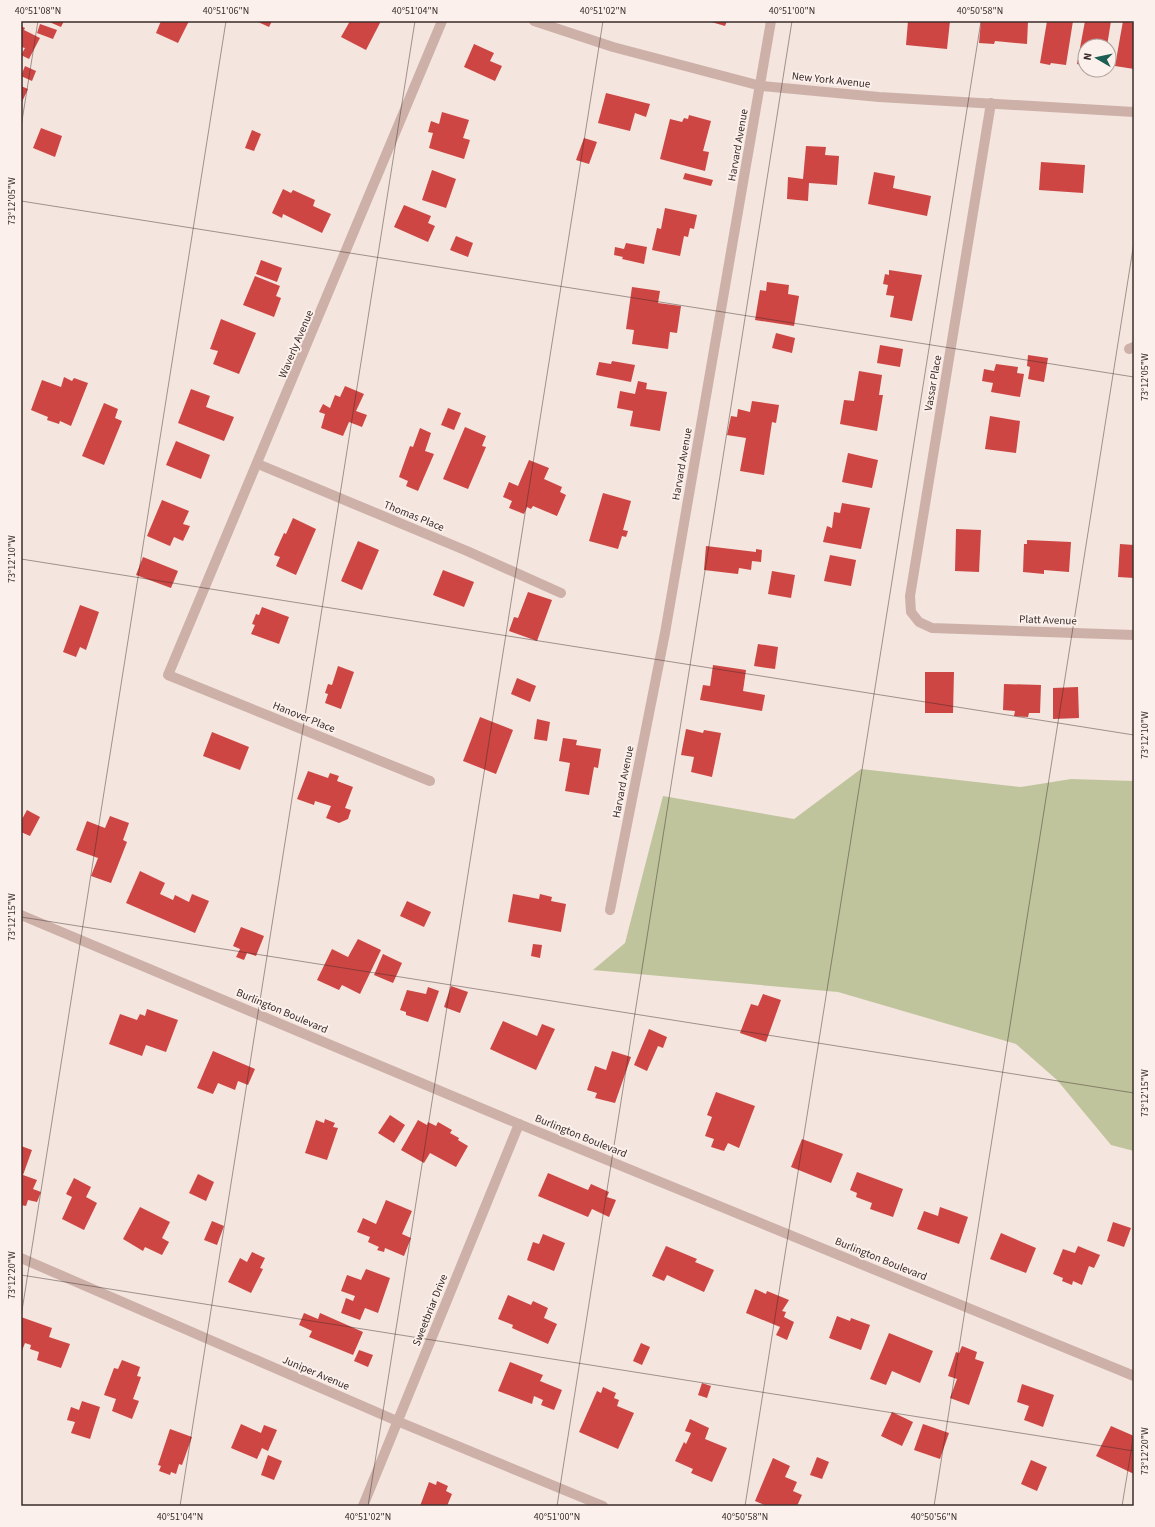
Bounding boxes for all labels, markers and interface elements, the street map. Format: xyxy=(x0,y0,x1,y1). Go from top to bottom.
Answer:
text: 40°51'08"N xyxy=(15,4,61,18)
text: 40°51'06"N xyxy=(203,4,249,18)
text: 40°51'04"N xyxy=(392,4,438,18)
text: 40°51'02"N xyxy=(580,4,626,18)
text: 40°51'00"N xyxy=(769,4,815,18)
text: 40°50'58"N xyxy=(957,4,1003,18)
north arrow xyxy=(1077,38,1117,78)
text: N xyxy=(1080,52,1096,61)
street label: New York Avenue xyxy=(791,68,872,92)
street label: Harvard Avenue xyxy=(724,107,752,182)
text: 73°12'05"W xyxy=(5,177,19,225)
street label: Waverly Avenue xyxy=(275,307,317,380)
street label: Vassar Place xyxy=(921,353,945,412)
text: 73°12'05"W xyxy=(1138,353,1152,401)
street label: Harvard Avenue xyxy=(668,426,696,501)
street label: Thomas Place xyxy=(381,497,447,535)
text: 73°12'10"W xyxy=(5,535,19,583)
street label: Platt Avenue xyxy=(1019,611,1078,629)
street label: Hanover Place xyxy=(271,698,338,737)
text: 73°12'10"W xyxy=(1138,711,1152,759)
street label: Harvard Avenue xyxy=(609,744,637,819)
text: 73°12'15"W xyxy=(5,893,19,941)
street label: Burlington Boulevard xyxy=(234,985,330,1037)
text: 73°12'15"W xyxy=(1138,1069,1152,1117)
street label: Burlington Boulevard xyxy=(533,1111,629,1161)
street label: Burlington Boulevard xyxy=(833,1234,929,1284)
text: 73°12'20"W xyxy=(5,1251,19,1299)
street label: Sweetbriar Drive xyxy=(409,1271,451,1348)
street label: Juniper Avenue xyxy=(280,1352,352,1394)
text: 73°12'20"W xyxy=(1138,1427,1152,1475)
text: 40°51'04"N xyxy=(157,1510,203,1524)
text: 40°51'02"N xyxy=(345,1510,391,1524)
text: 40°51'00"N xyxy=(534,1510,580,1524)
text: 40°50'58"N xyxy=(722,1510,768,1524)
text: 40°50'56"N xyxy=(911,1510,957,1524)

